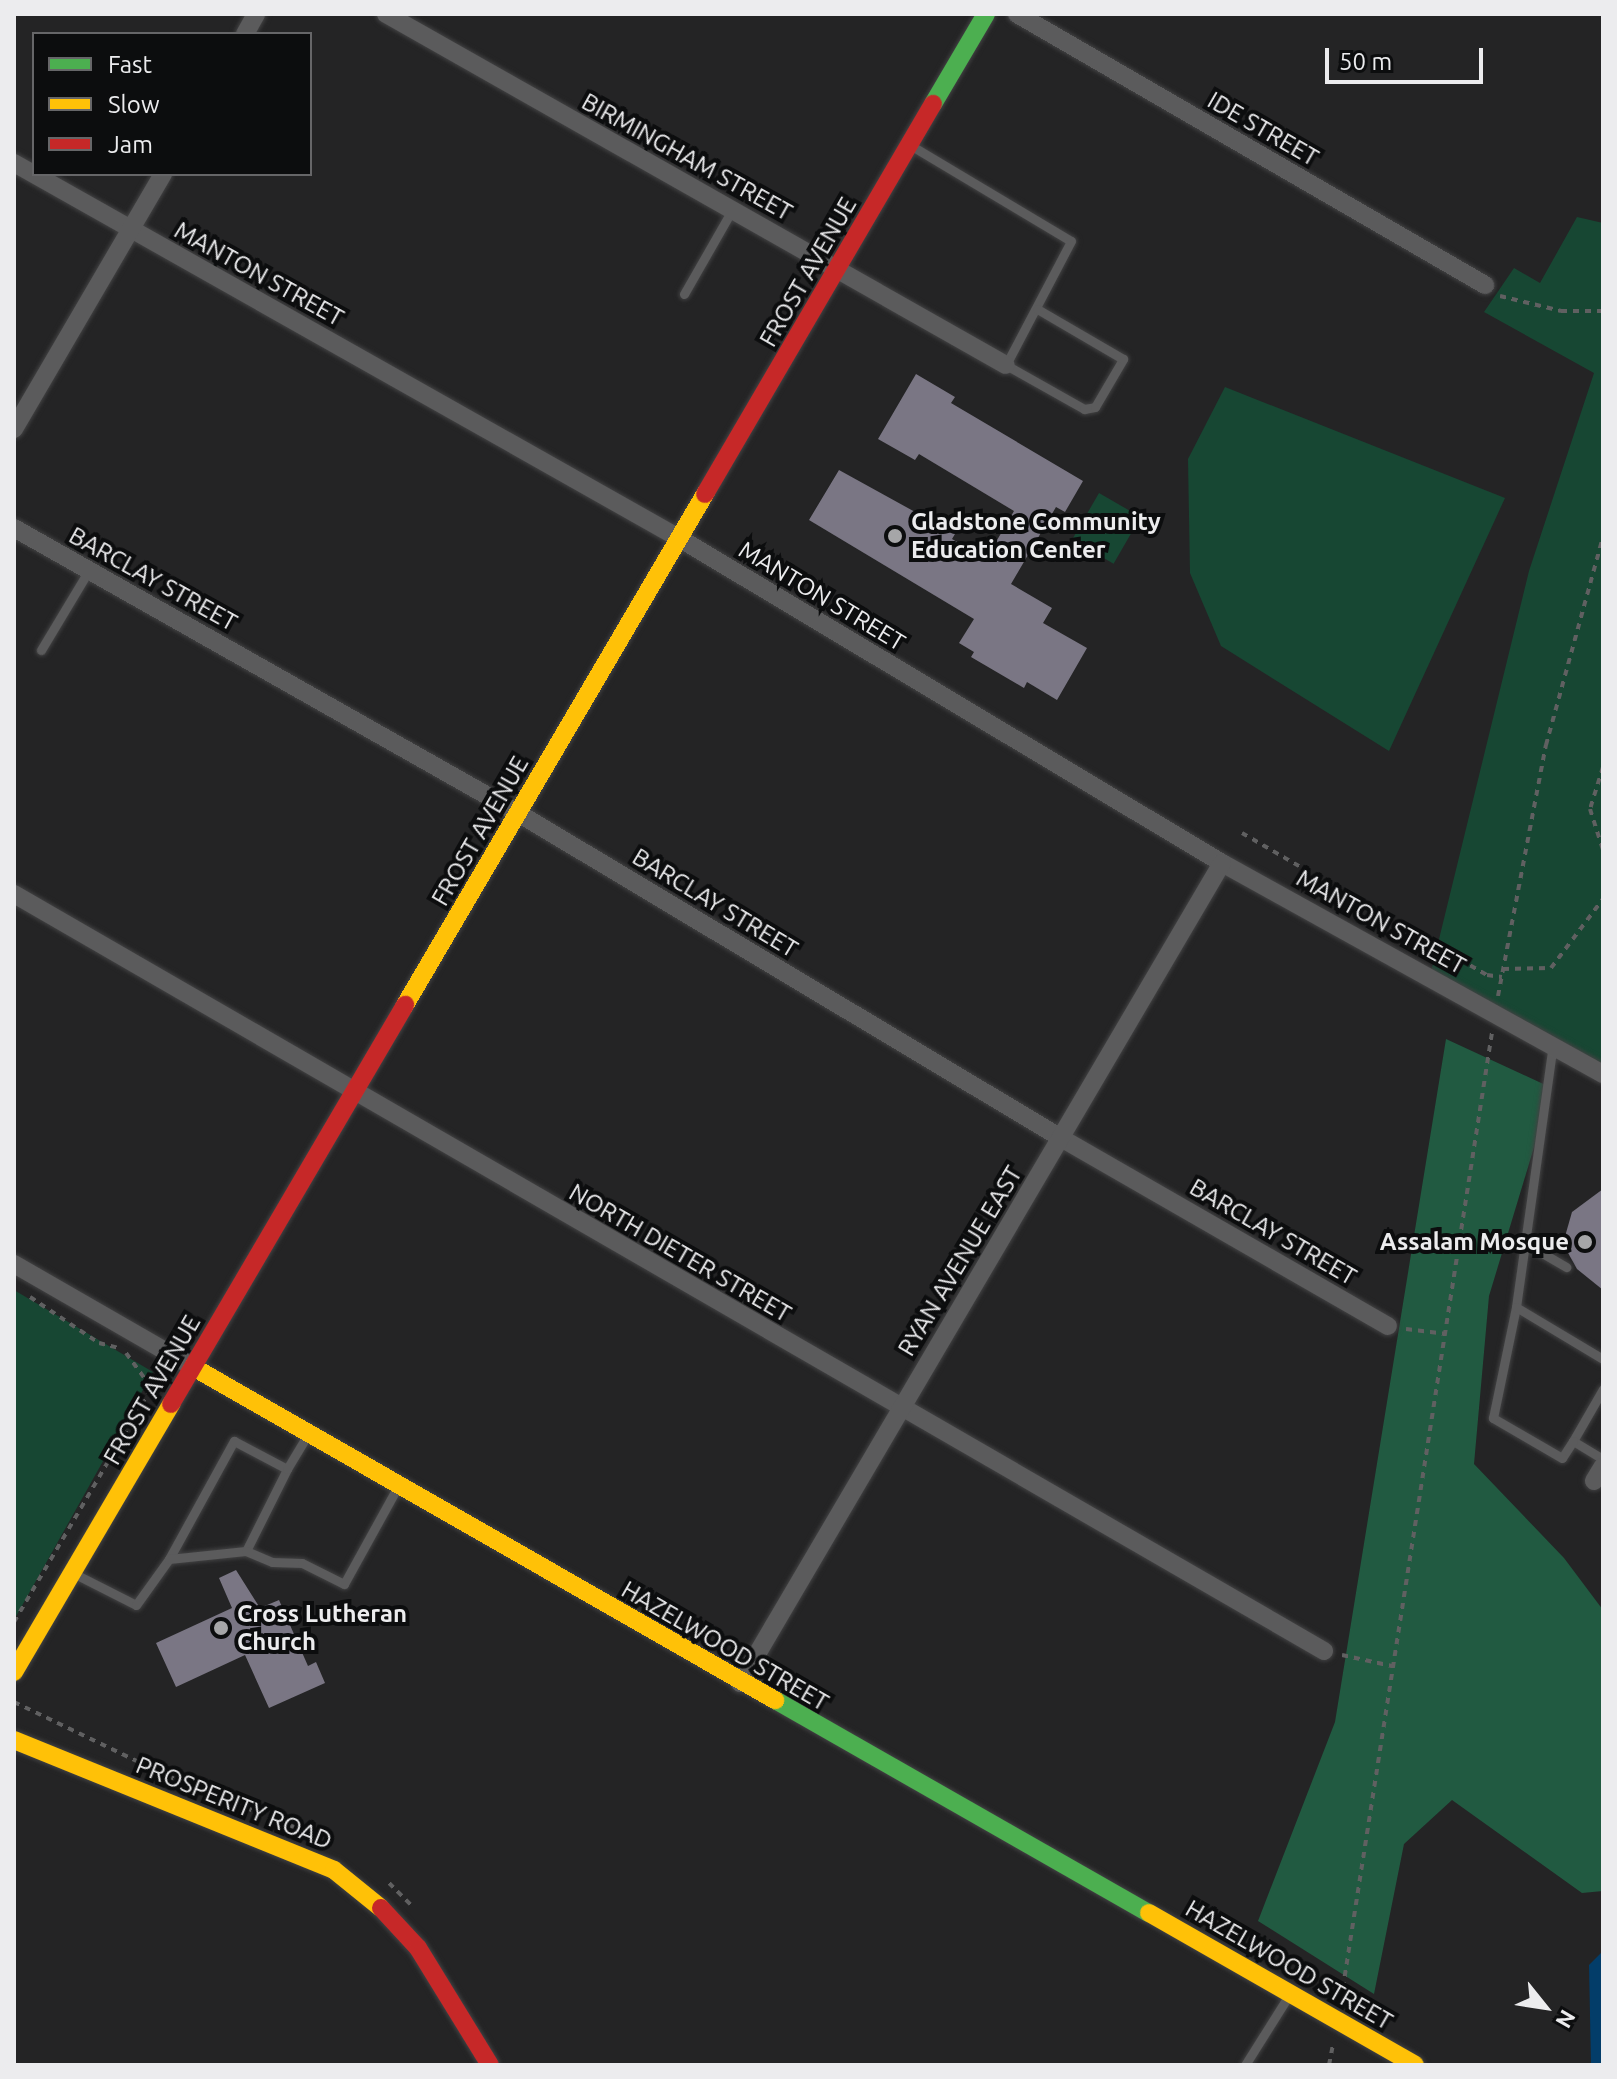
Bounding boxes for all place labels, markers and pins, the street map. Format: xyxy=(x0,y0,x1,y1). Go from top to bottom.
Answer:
place label: Gladstone Community Education Center xyxy=(911,508,1161,564)
marker: Gladstone Community Education Center xyxy=(886,527,904,545)
place label: Assalam Mosque xyxy=(1380,1228,1569,1256)
marker: Assalam Mosque xyxy=(1576,1233,1594,1251)
place label: Cross Lutheran Church xyxy=(237,1600,407,1656)
marker: Cross Lutheran Church xyxy=(212,1619,230,1637)

